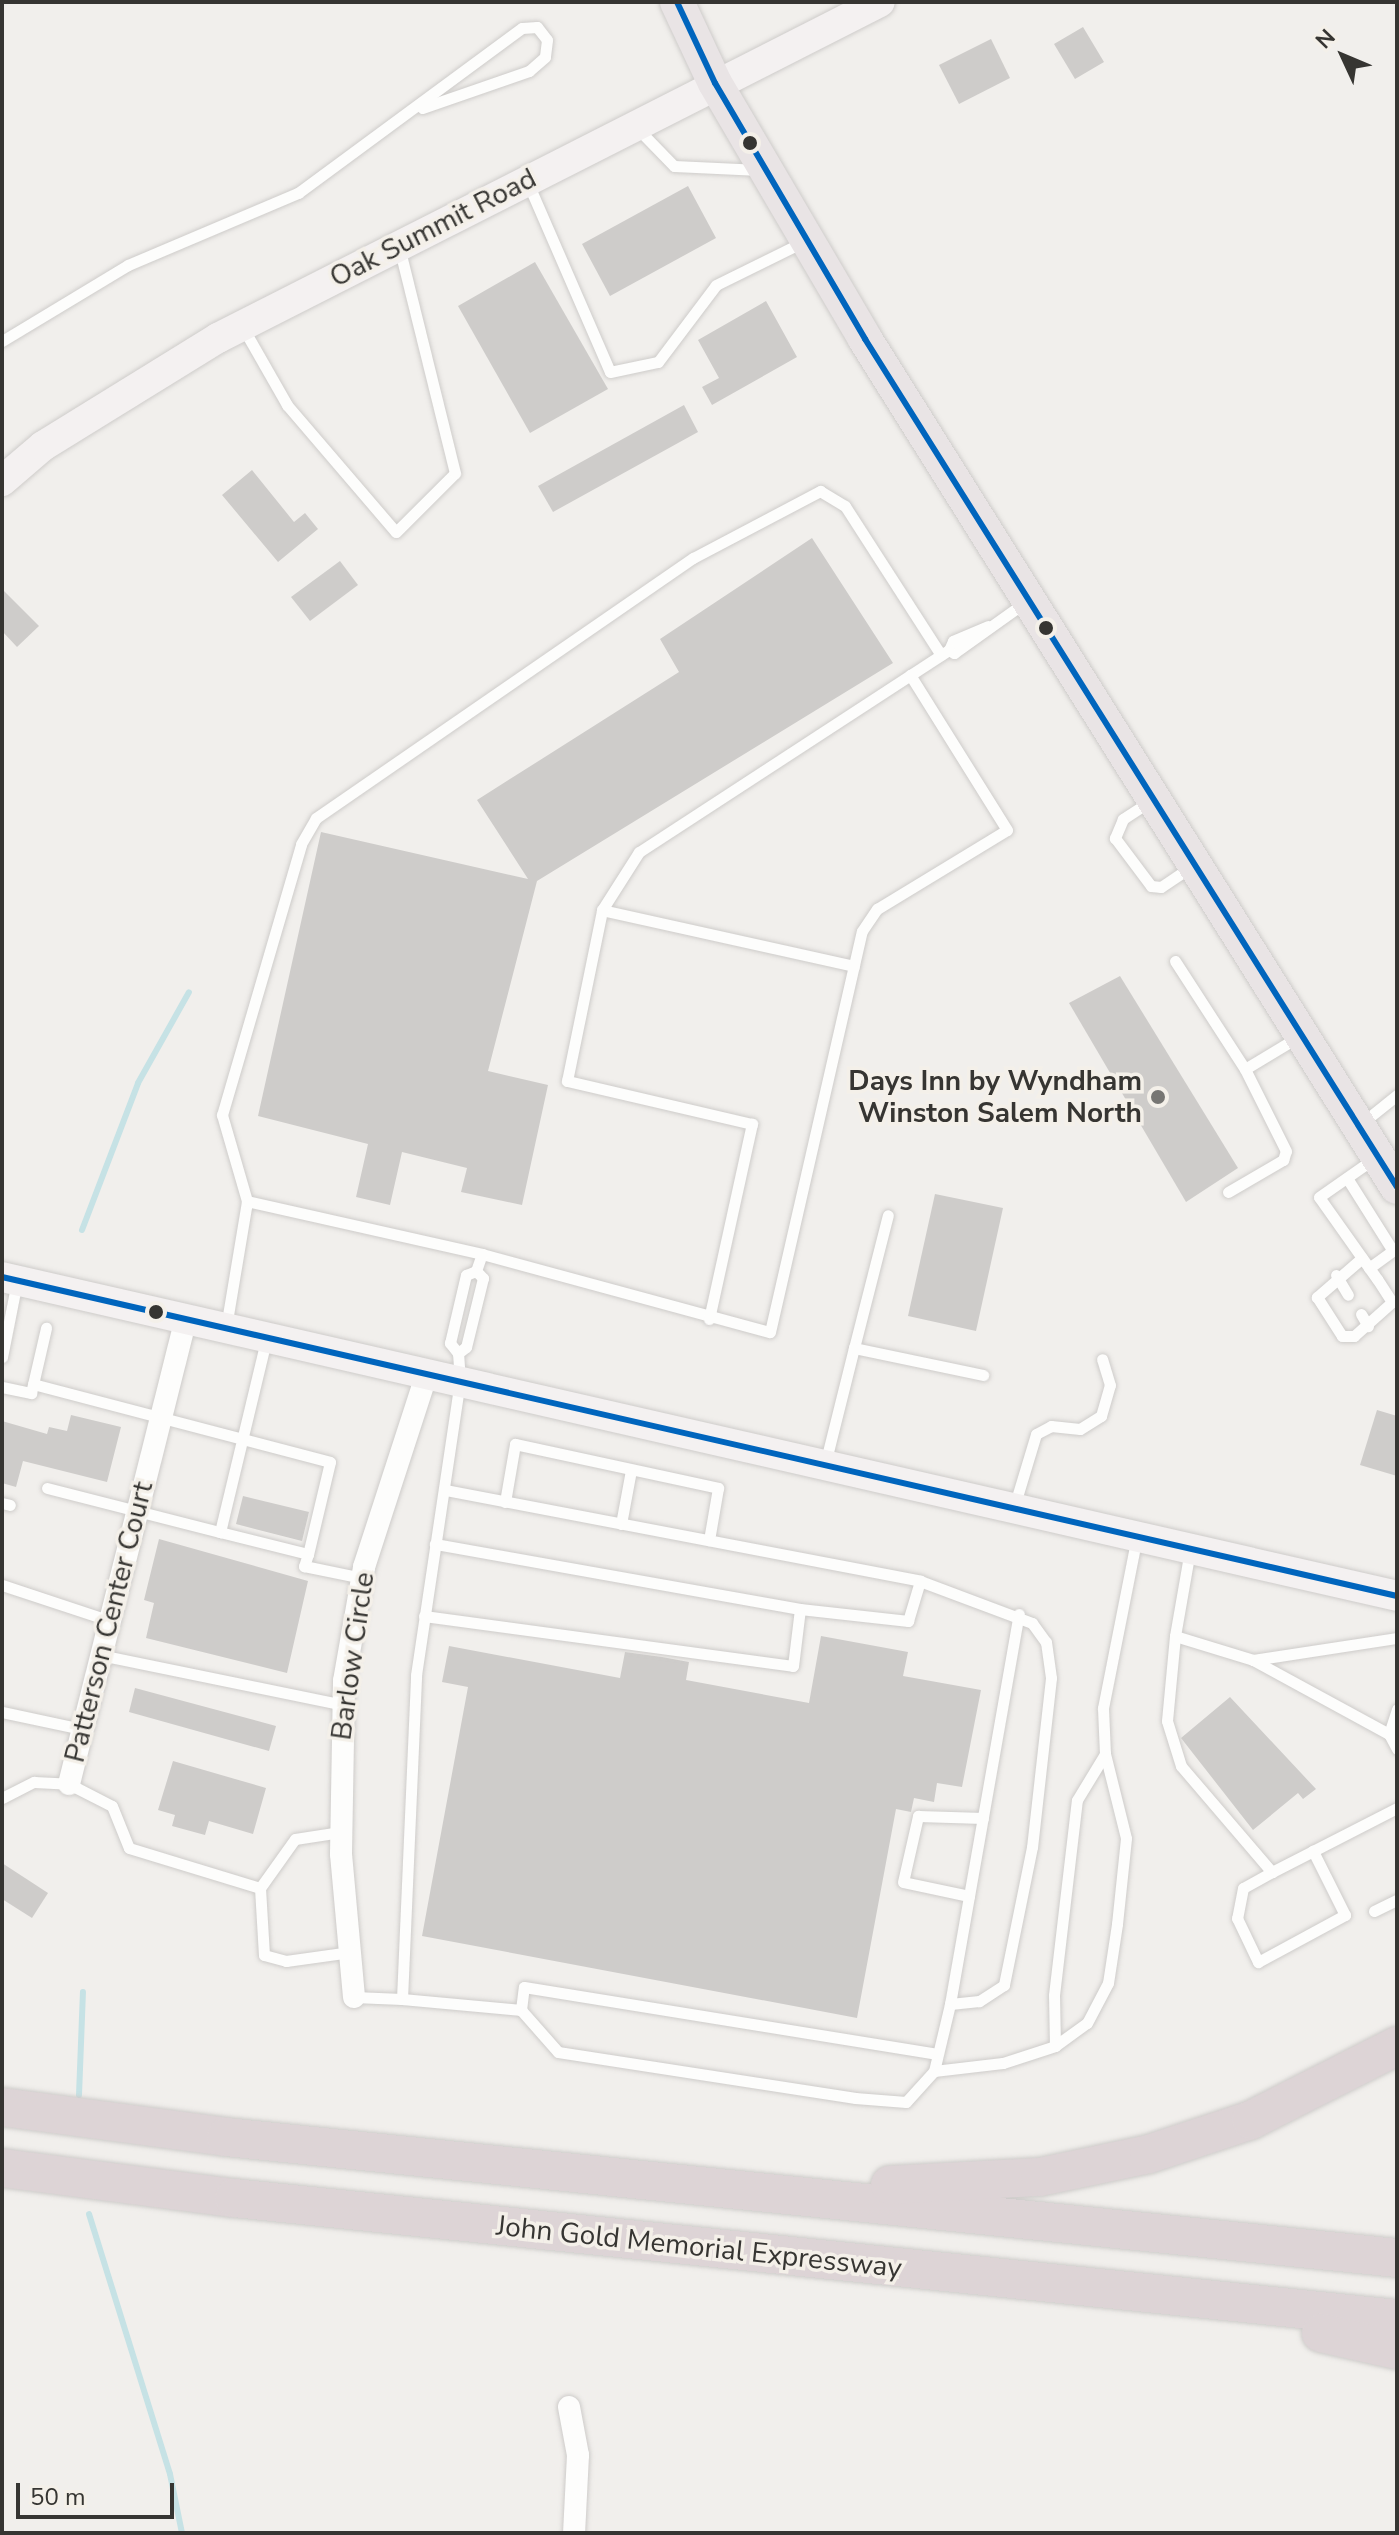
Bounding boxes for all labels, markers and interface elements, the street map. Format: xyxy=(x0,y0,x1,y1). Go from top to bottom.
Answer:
north arrow xyxy=(1303,16,1383,96)
text: N xyxy=(1309,23,1342,56)
unlabelled marker xyxy=(742,135,758,151)
street label: Oak Summit Road xyxy=(324,162,542,294)
unlabelled marker xyxy=(1038,620,1054,636)
place label: Days Inn by Wyndham Winston Salem North xyxy=(848,1064,1142,1130)
marker: Days Inn by Wyndham Winston Salem North xyxy=(1149,1088,1167,1106)
unlabelled marker xyxy=(148,1304,164,1320)
street label: Patterson Center Court xyxy=(58,1478,160,1766)
street label: Barlow Circle xyxy=(325,1570,381,1742)
street label: John Gold Memorial Expressway xyxy=(495,2209,903,2285)
scale bar xyxy=(20,2467,178,2517)
text: 50 m xyxy=(30,2481,86,2513)

